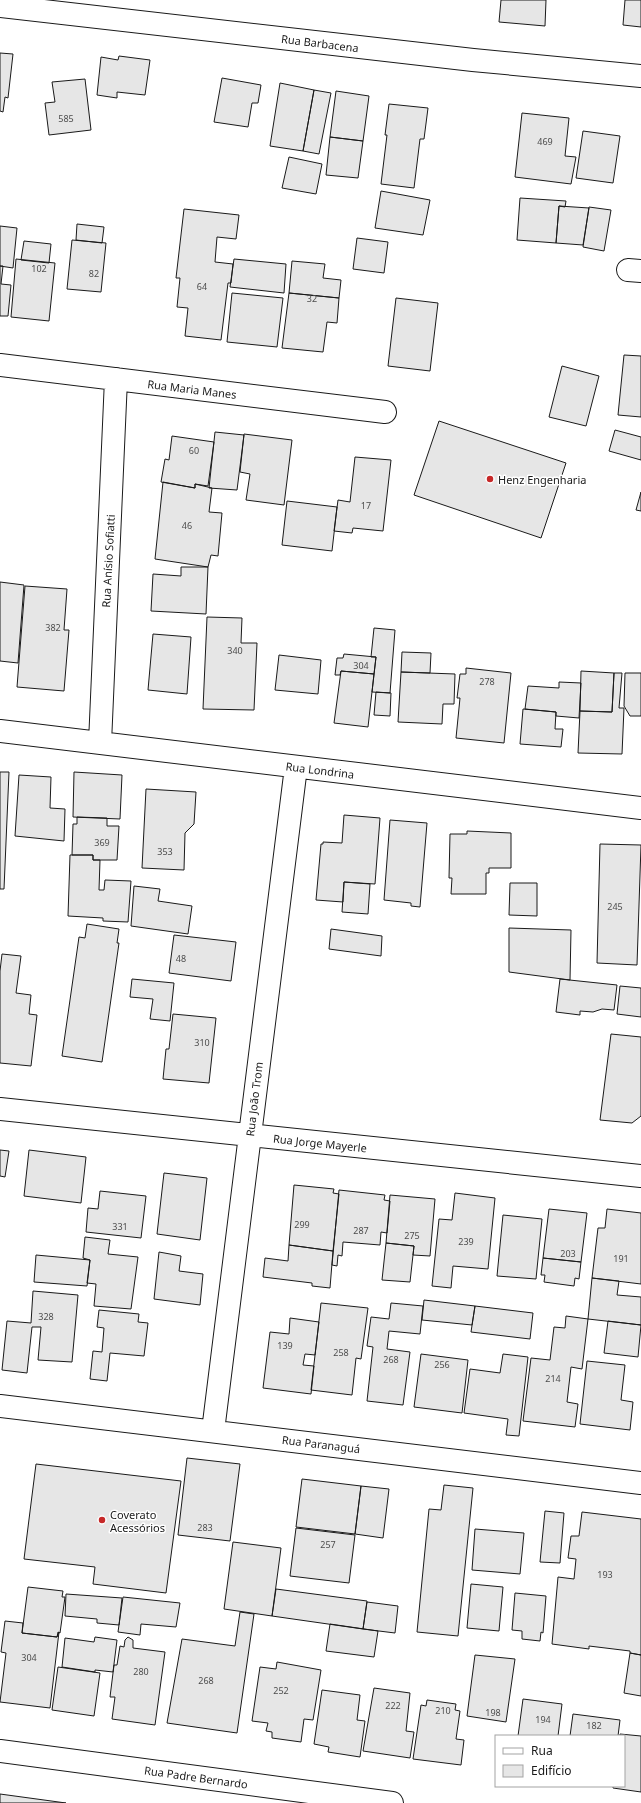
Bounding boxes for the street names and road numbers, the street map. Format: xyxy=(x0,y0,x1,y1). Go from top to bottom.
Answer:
street label: Rua Barbacena xyxy=(280,31,360,55)
street label: Rua Maria Manes xyxy=(147,376,237,402)
street label: Rua Anísio Sofiatti xyxy=(98,514,118,608)
street label: Rua Londrina xyxy=(285,758,355,782)
street label: Rua João Trom xyxy=(242,1061,266,1137)
street label: Rua Jorge Mayerle xyxy=(272,1131,368,1155)
street label: Rua Paranaguá xyxy=(281,1432,361,1456)
street label: Rua Padre Bernardo xyxy=(143,1762,249,1792)

